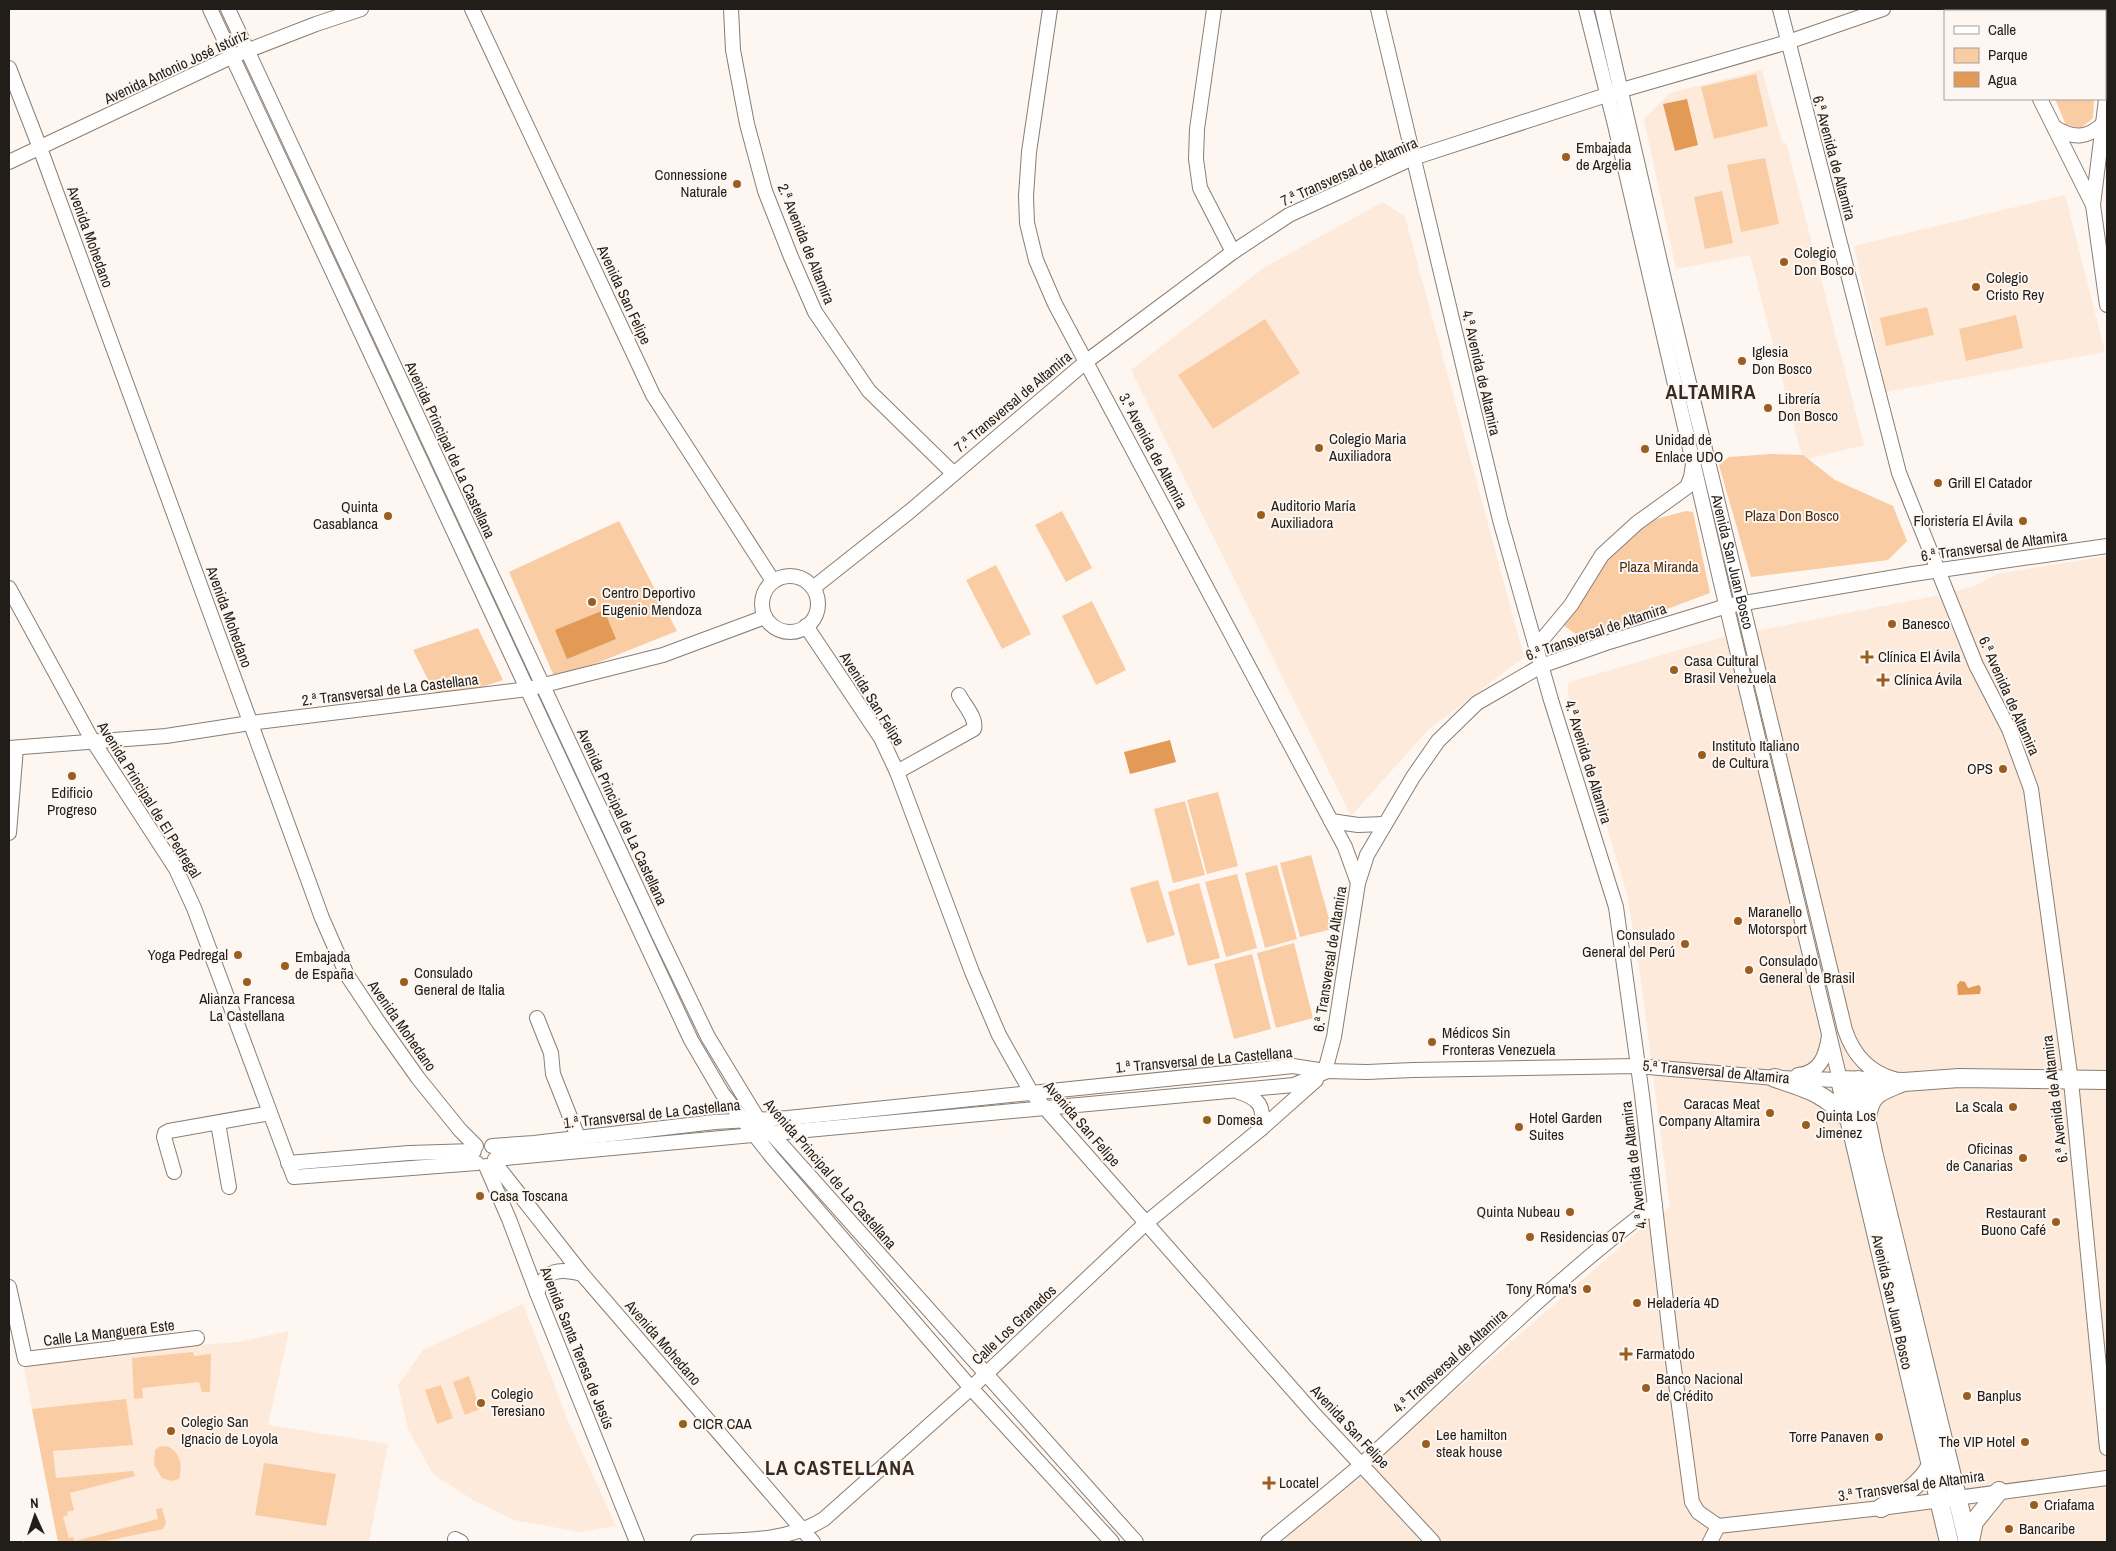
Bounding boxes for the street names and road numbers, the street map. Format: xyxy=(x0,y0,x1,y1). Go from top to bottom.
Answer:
street label: Avenida Antonio José Istúriz xyxy=(100,24,251,110)
street label: 6.ª Avenida de Altamira xyxy=(1808,93,1861,223)
street label: 7.ª Transversal de Altamira xyxy=(1277,132,1421,211)
street label: 2.ª Avenida de Altamira xyxy=(773,180,840,307)
street label: Avenida Mohedano xyxy=(62,182,119,291)
street label: Avenida San Felipe xyxy=(592,241,657,348)
street label: 4.ª Avenida de Altamira xyxy=(1457,308,1506,438)
street label: 7.ª Transversal de Altamira xyxy=(949,346,1076,457)
street label: Avenida Principal de La Castellana xyxy=(400,357,501,542)
street label: 3.ª Avenida de Altamira xyxy=(1114,389,1193,512)
street label: Avenida San Juan Bosco xyxy=(1706,491,1759,631)
street label: 6.ª Transversal de Altamira xyxy=(1919,525,2069,566)
street label: Avenida Mohedano xyxy=(201,562,258,671)
street label: 6.ª Transversal de Altamira xyxy=(1523,598,1669,665)
street label: 6.ª Avenida de Altamira xyxy=(1974,633,2045,759)
street label: Avenida San Felipe xyxy=(835,647,910,750)
street label: 2.ª Transversal de La Castellana xyxy=(301,668,479,711)
street label: 4.ª Avenida de Altamira xyxy=(1560,698,1617,826)
street label: Avenida Principal de El Pedregal xyxy=(92,717,206,882)
street label: Avenida Principal de La Castellana xyxy=(572,724,673,909)
street label: 6.ª Transversal de Altamira xyxy=(1308,884,1351,1033)
street label: Avenida Mohedano xyxy=(363,975,442,1075)
street label: 6.ª Avenida de Altamira xyxy=(2036,1034,2073,1164)
street label: 1.ª Transversal de La Castellana xyxy=(1115,1041,1293,1078)
street label: 5.ª Transversal de Altamira xyxy=(1642,1055,1791,1088)
street label: Avenida San Felipe xyxy=(1039,1076,1126,1171)
street label: Avenida Principal de La Castellana xyxy=(759,1093,902,1253)
street label: 1.ª Transversal de La Castellana xyxy=(563,1094,741,1133)
street label: 4.ª Avenida de Altamira xyxy=(1615,1100,1652,1230)
street label: Avenida San Juan Bosco xyxy=(1867,1231,1918,1372)
street label: Avenida Santa Teresa de Jesús xyxy=(535,1263,620,1432)
street label: Calle Los Granados xyxy=(967,1280,1061,1369)
street label: Avenida Mohedano xyxy=(620,1295,706,1390)
street label: 4.ª Transversal de Altamira xyxy=(1388,1303,1512,1418)
street label: Calle La Manguera Este xyxy=(42,1314,176,1351)
street label: Avenida San Felipe xyxy=(1305,1380,1395,1473)
street label: 3.ª Transversal de Altamira xyxy=(1836,1465,1986,1506)

